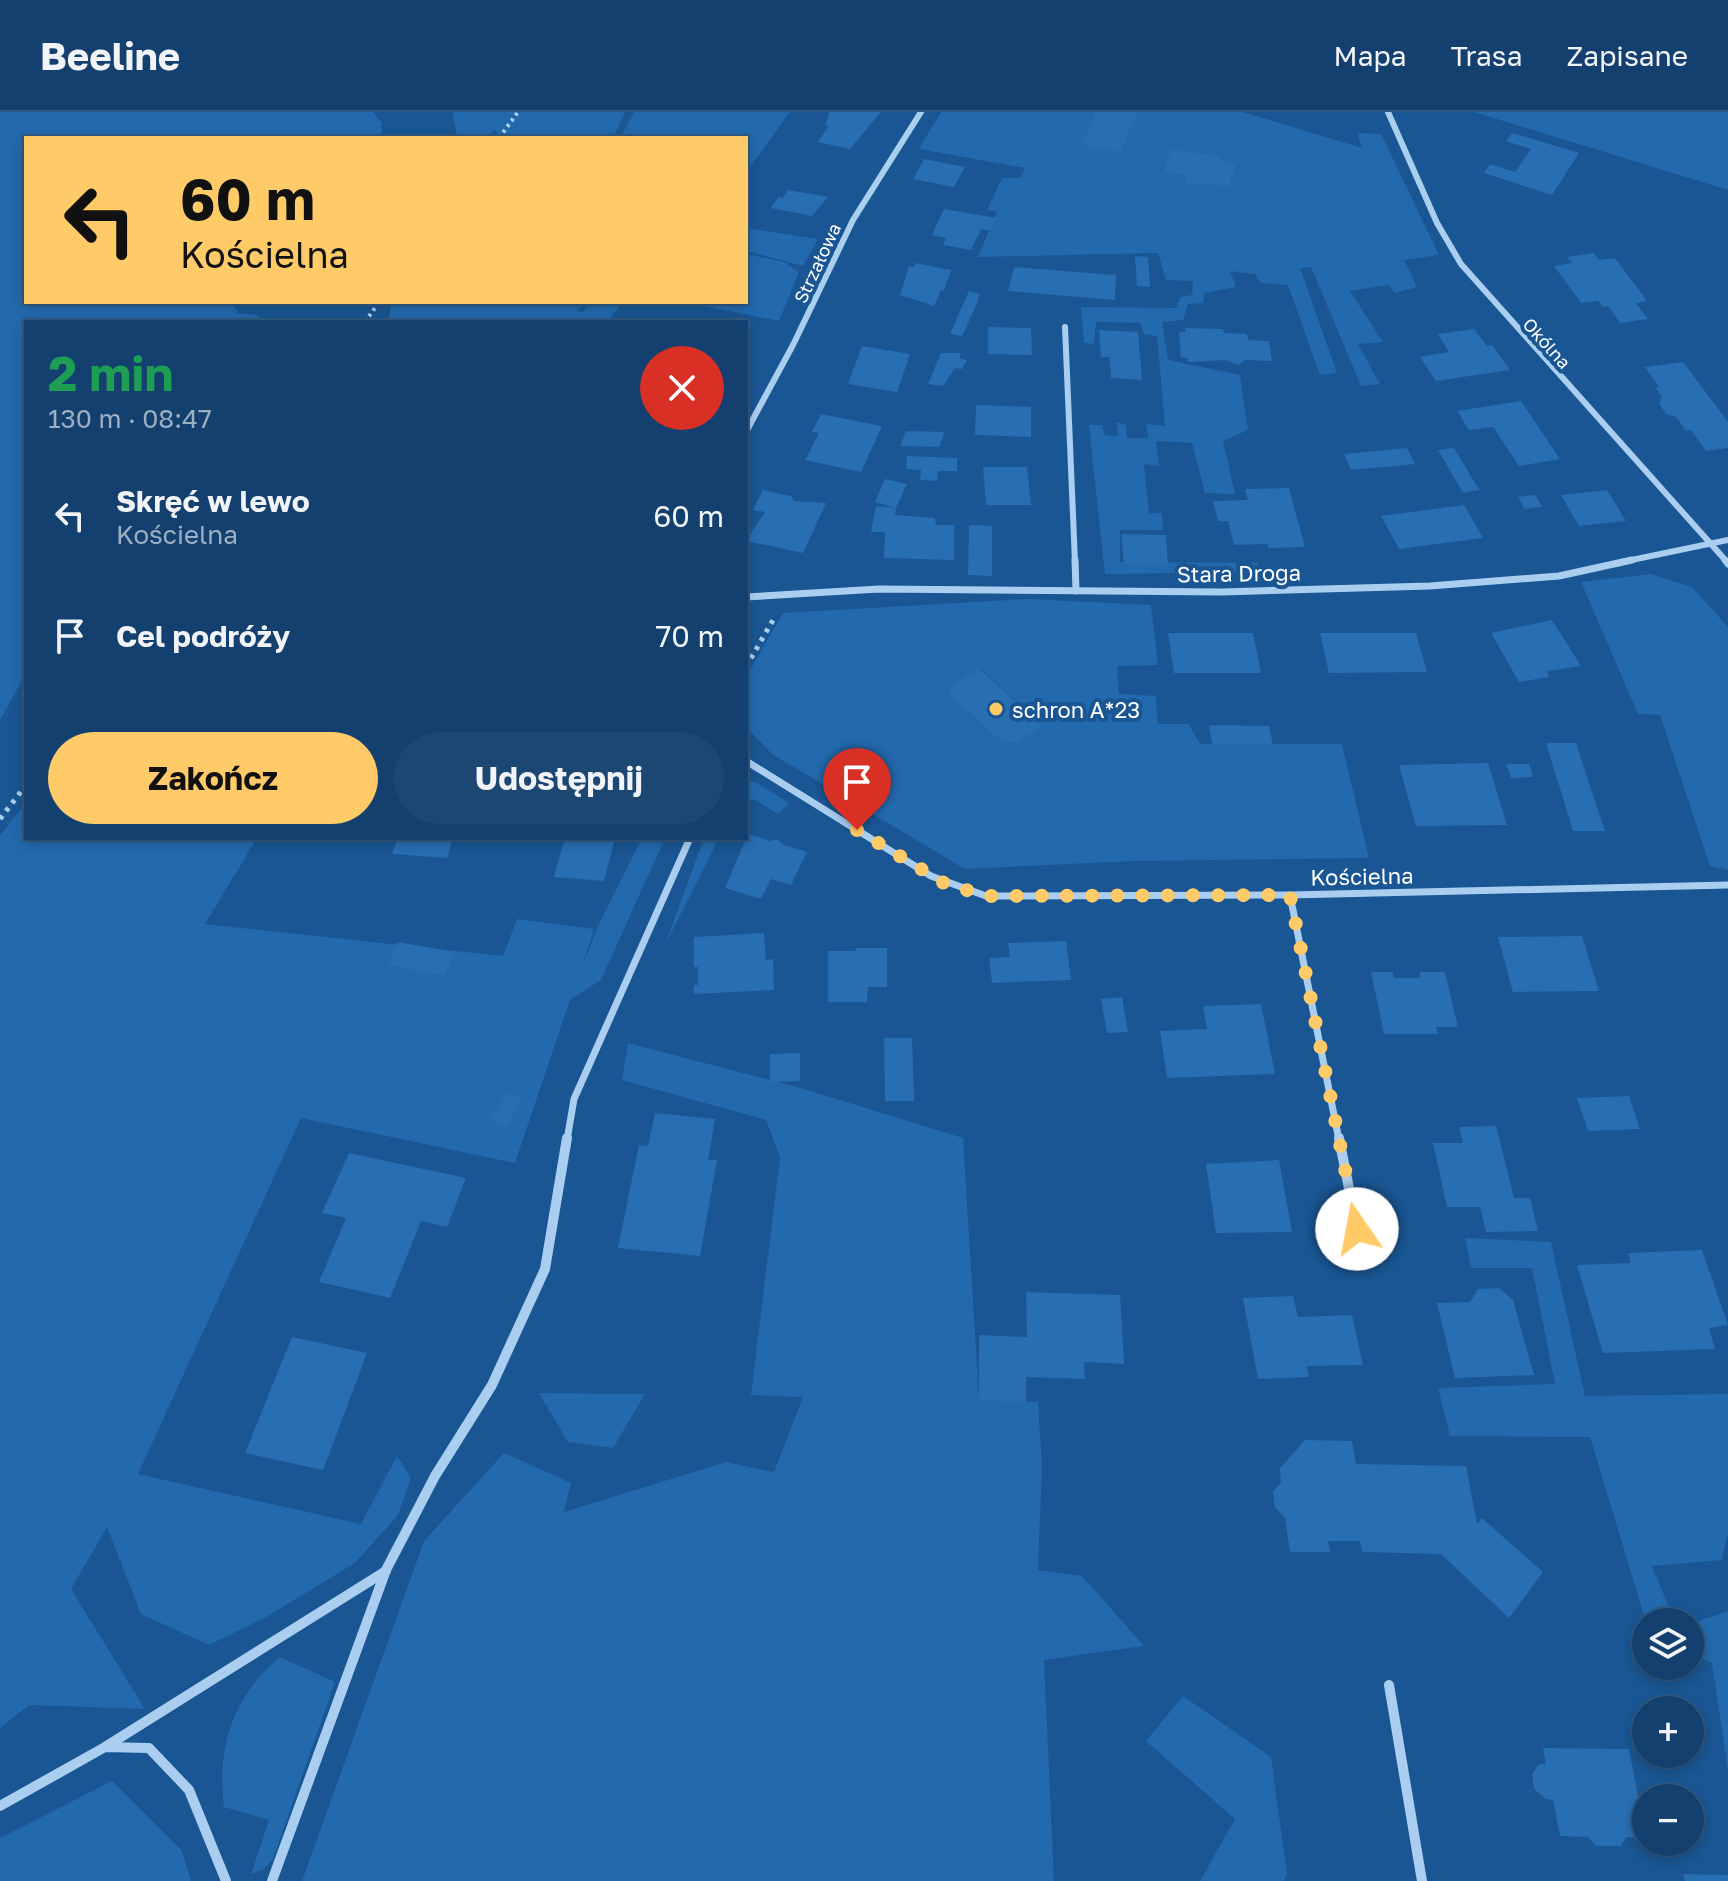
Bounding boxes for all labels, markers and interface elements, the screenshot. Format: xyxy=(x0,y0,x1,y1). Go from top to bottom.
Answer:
text: Beeline xyxy=(40,33,180,78)
text: Mapa xyxy=(1334,39,1407,72)
text: Trasa xyxy=(1451,39,1523,72)
text: Zapisane xyxy=(1567,39,1688,72)
text: 60 m xyxy=(180,165,315,232)
icon: left xyxy=(48,168,152,272)
street label: Strzałowa xyxy=(789,219,845,307)
text: Kościelna xyxy=(180,233,349,276)
street label: Okólna xyxy=(1518,313,1576,373)
text: 2 min xyxy=(48,344,173,402)
button: close xyxy=(640,346,724,430)
text: 130 m · 08:47 xyxy=(48,403,212,434)
text: Skręć w lewo xyxy=(116,483,310,519)
icon: left xyxy=(48,494,92,538)
text: 60 m xyxy=(653,498,724,534)
text: Kościelna xyxy=(116,519,238,550)
street label: Stara Droga xyxy=(1177,558,1301,588)
icon: arrive xyxy=(48,614,92,658)
text: Cel podróży xyxy=(116,618,290,654)
text: 70 m xyxy=(655,618,724,654)
place label: schron A*23 xyxy=(1012,696,1140,723)
marker: schron A*23 xyxy=(987,700,1005,718)
button: Zakończ xyxy=(48,732,378,824)
button: Udostępnij xyxy=(394,732,724,824)
pin xyxy=(823,748,891,830)
icon: arrive xyxy=(835,760,879,804)
street label: Kościelna xyxy=(1310,862,1414,890)
position arrow xyxy=(1315,1187,1399,1271)
map controls xyxy=(1632,1608,1704,1856)
button: layers xyxy=(1632,1608,1704,1680)
button: + xyxy=(1632,1696,1704,1768)
button: − xyxy=(1632,1784,1704,1856)

